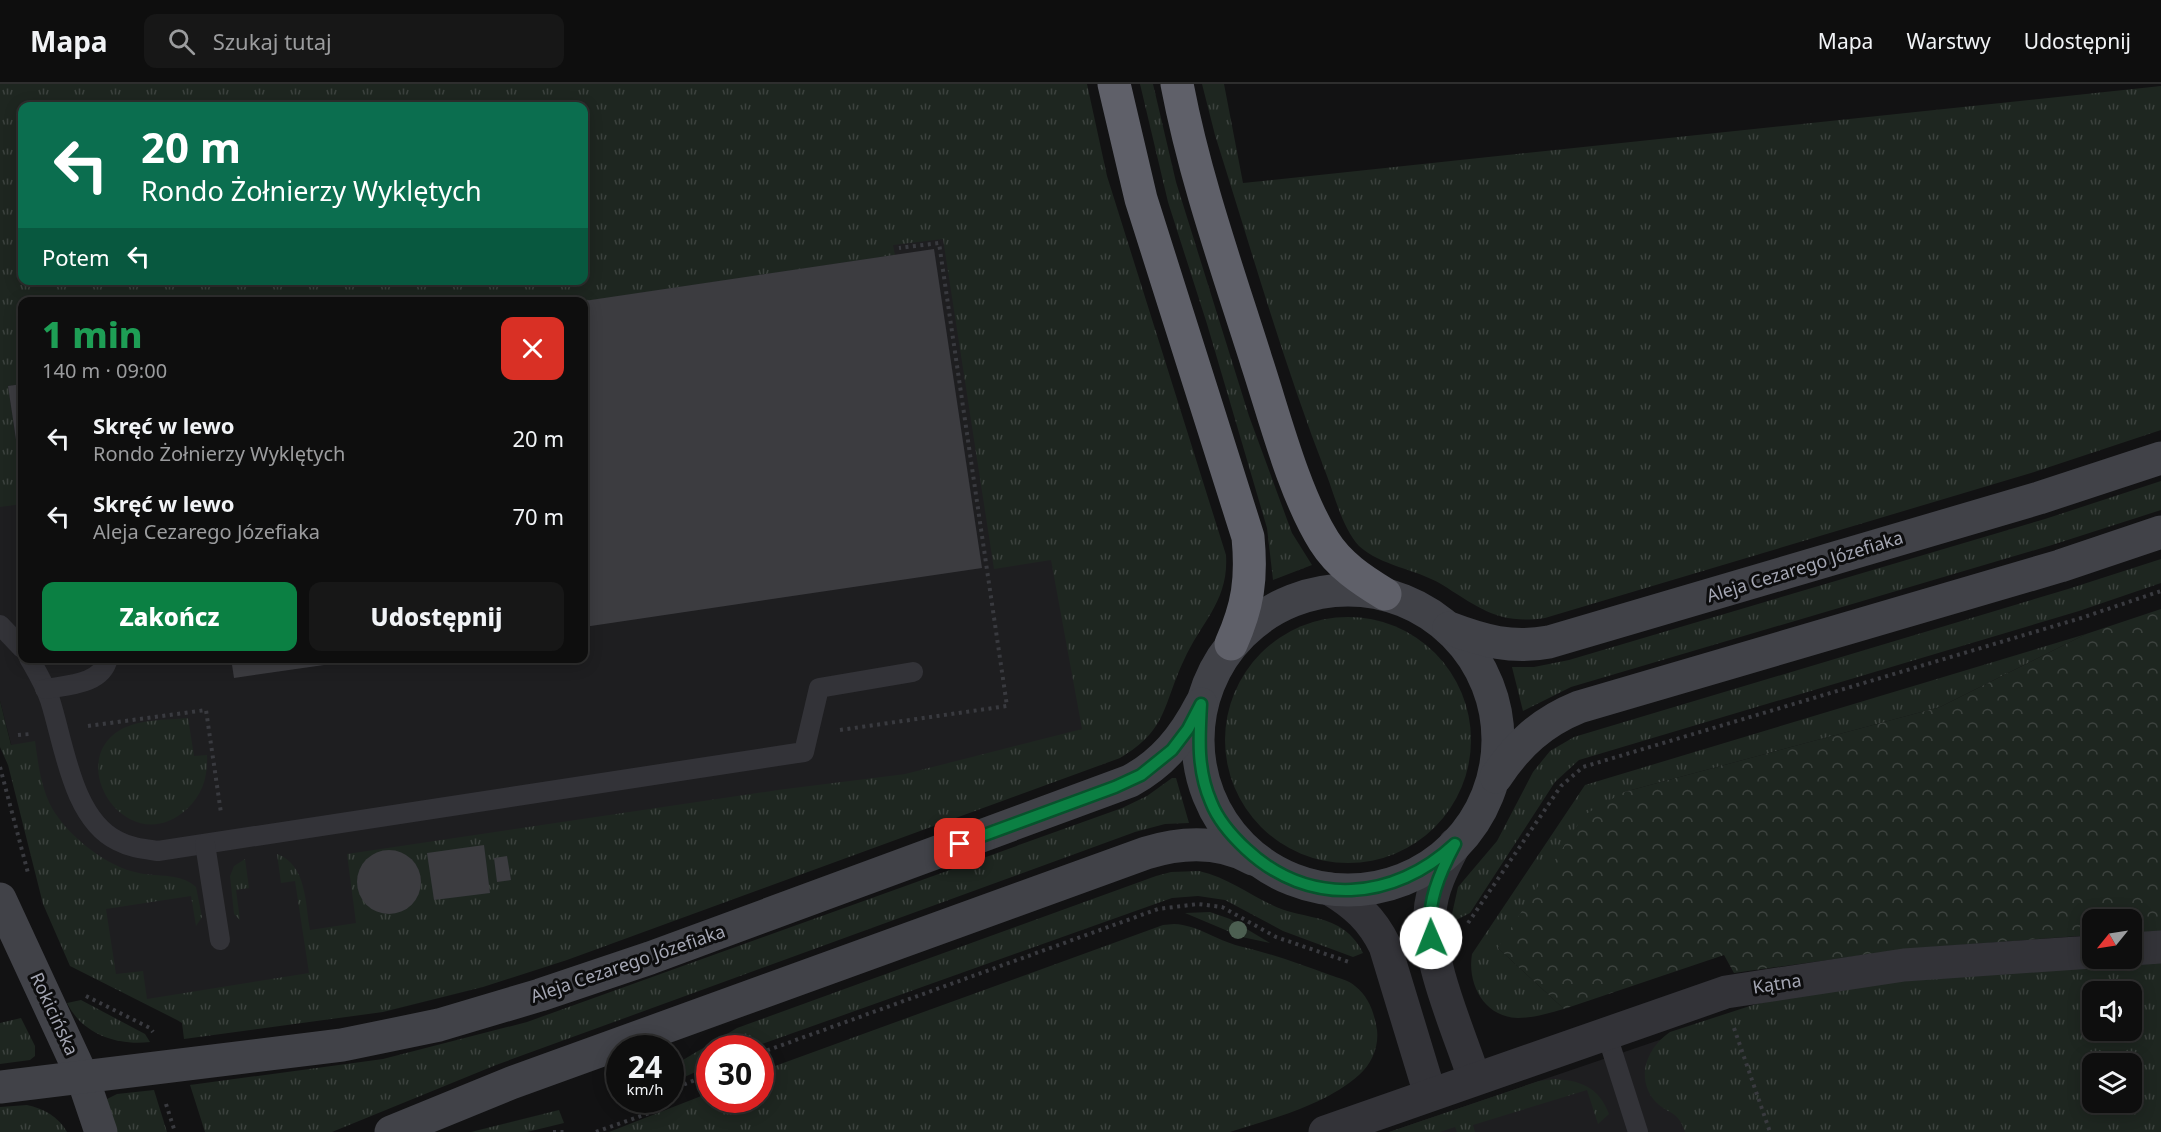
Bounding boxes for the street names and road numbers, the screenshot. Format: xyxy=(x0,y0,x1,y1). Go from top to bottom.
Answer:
street label: Aleja Cezarego Józefiaka xyxy=(1703,525,1906,607)
street label: Aleja Cezarego Józefiaka xyxy=(527,918,728,1008)
street label: Kątna xyxy=(1751,967,1803,999)
street label: Rokicińska xyxy=(25,968,85,1059)

